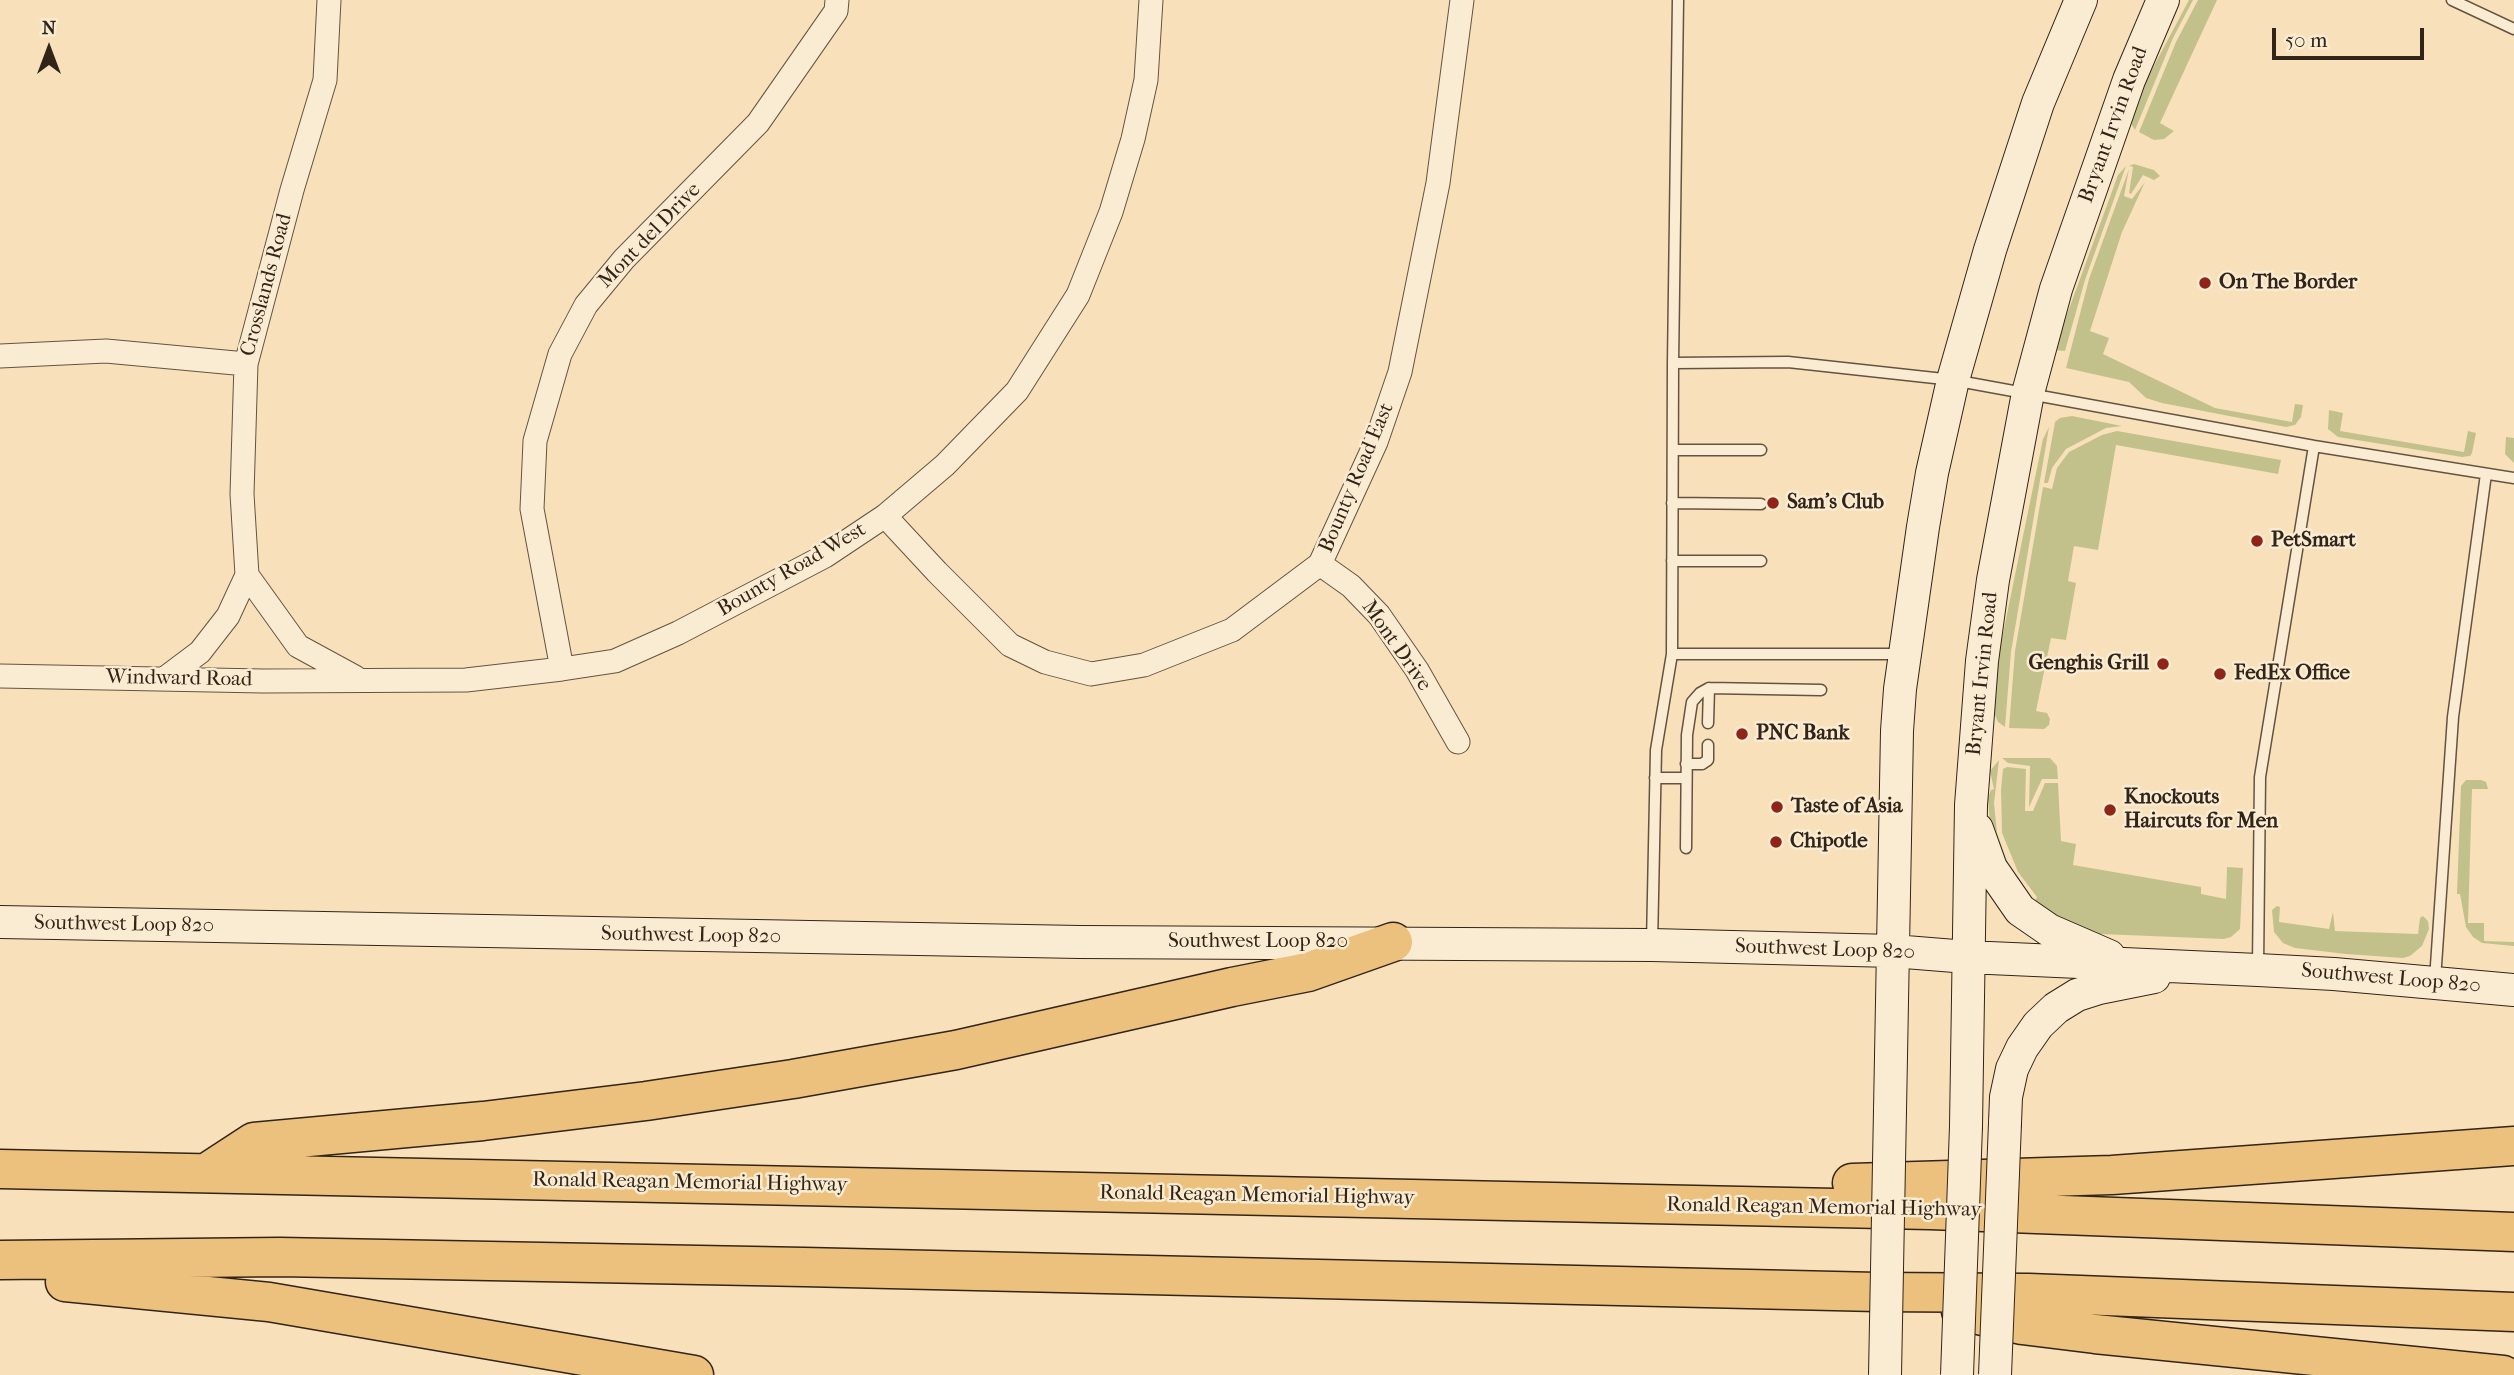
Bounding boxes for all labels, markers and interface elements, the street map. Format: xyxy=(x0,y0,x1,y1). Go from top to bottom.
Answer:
north arrow xyxy=(14,14,84,84)
scale bar xyxy=(2276,14,2428,58)
text: N xyxy=(42,17,56,39)
text: 50 m xyxy=(2285,28,2328,52)
street label: Bryant Irvin Road xyxy=(2074,43,2154,207)
street label: Mont del Drive xyxy=(593,178,707,294)
street label: Crosslands Road xyxy=(236,211,298,359)
place label: On The Border xyxy=(2219,270,2357,296)
marker: On The Border xyxy=(2197,275,2213,291)
street label: Bounty Road East xyxy=(1314,399,1400,557)
place label: Sam's Club xyxy=(1787,490,1884,516)
marker: Sam's Club xyxy=(1765,495,1781,511)
street label: Bounty Road West xyxy=(713,517,871,623)
place label: PetSmart xyxy=(2271,528,2356,554)
marker: PetSmart xyxy=(2249,533,2265,549)
street label: Bryant Irvin Road xyxy=(1962,591,2004,757)
street label: Mont Drive xyxy=(1356,596,1436,696)
place label: Genghis Grill xyxy=(2028,651,2149,677)
marker: Genghis Grill xyxy=(2155,656,2171,672)
place label: FedEx Office xyxy=(2234,661,2350,687)
street label: Windward Road xyxy=(106,665,252,693)
marker: FedEx Office xyxy=(2212,666,2228,682)
place label: PNC Bank xyxy=(1756,721,1849,747)
marker: PNC Bank xyxy=(1734,726,1750,742)
place label: Knockouts Haircuts for Men xyxy=(2124,785,2278,835)
place label: Taste of Asia xyxy=(1791,794,1902,820)
marker: Taste of Asia xyxy=(1769,799,1785,815)
marker: Knockouts Haircuts for Men xyxy=(2102,802,2118,818)
place label: Chipotle xyxy=(1790,829,1868,855)
marker: Chipotle xyxy=(1768,834,1784,850)
street label: Southwest Loop 820 xyxy=(34,911,214,939)
street label: Southwest Loop 820 xyxy=(601,922,781,950)
street label: Southwest Loop 820 xyxy=(1168,929,1348,955)
street label: Southwest Loop 820 xyxy=(1734,934,1916,966)
street label: Southwest Loop 820 xyxy=(2300,959,2482,999)
street label: Ronald Reagan Memorial Highway xyxy=(532,1168,848,1198)
street label: Ronald Reagan Memorial Highway xyxy=(1099,1181,1415,1211)
street label: Ronald Reagan Memorial Highway xyxy=(1666,1193,1982,1223)

